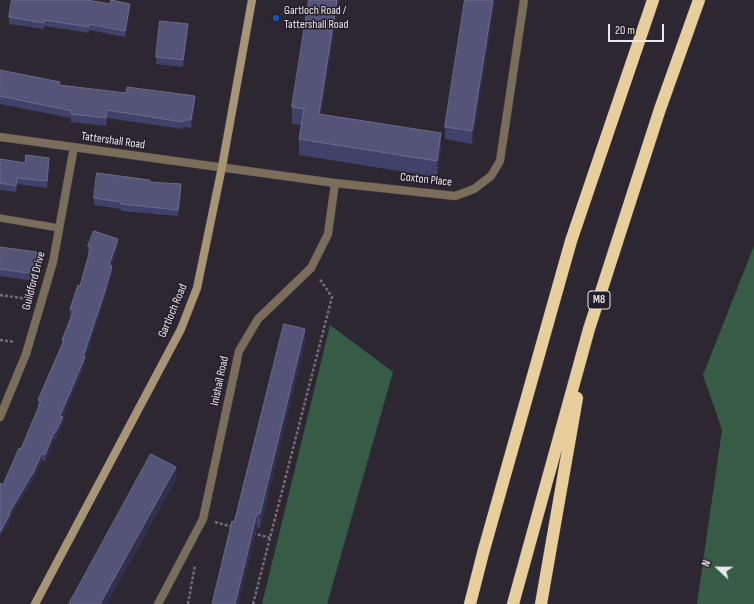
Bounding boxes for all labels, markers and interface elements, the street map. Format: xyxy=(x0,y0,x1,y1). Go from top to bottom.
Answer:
place label: Gartloch Road / Tattershall Road xyxy=(284,4,348,32)
marker: Gartloch Road / Tattershall Road xyxy=(271,13,281,23)
scale bar xyxy=(610,16,666,42)
text: 20 m xyxy=(615,23,635,38)
street label: Tattershall Road xyxy=(80,129,146,153)
street label: Coxton Place xyxy=(399,170,453,190)
street label: Guildford Drive xyxy=(19,250,49,312)
street label: Gartloch Road xyxy=(155,282,191,340)
road number: M8 xyxy=(588,291,610,309)
street label: Inishail Road xyxy=(208,355,232,407)
north arrow xyxy=(698,548,738,588)
text: N xyxy=(699,558,714,568)

